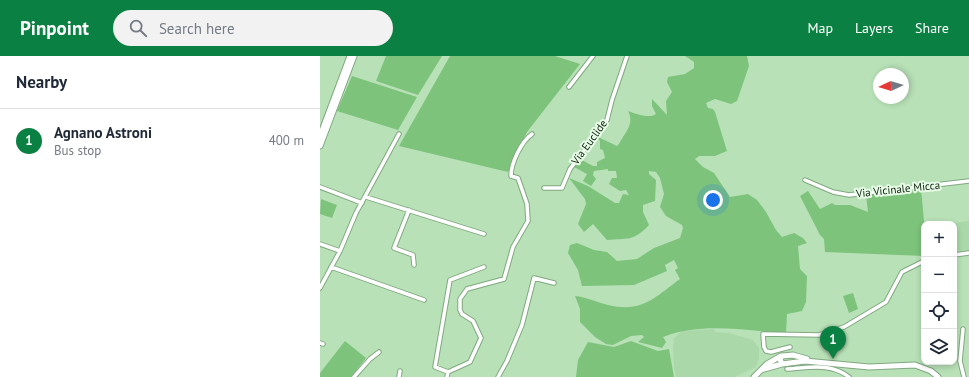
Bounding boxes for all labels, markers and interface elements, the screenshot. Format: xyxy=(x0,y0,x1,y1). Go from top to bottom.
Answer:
search box xyxy=(113,10,393,46)
text: Pinpoint xyxy=(20,16,89,40)
icon: search xyxy=(127,17,149,39)
text: Search here xyxy=(159,19,235,38)
text: Map xyxy=(807,19,833,37)
text: Layers xyxy=(855,19,893,37)
text: Share xyxy=(915,19,949,37)
north arrow xyxy=(873,68,909,104)
text: Nearby xyxy=(16,71,67,93)
street label: Via Euclide xyxy=(567,117,610,168)
text: Agnano Astroni xyxy=(54,123,152,142)
text: 1 xyxy=(25,132,33,149)
text: 400 m xyxy=(269,132,304,149)
text: Bus stop xyxy=(54,142,101,159)
street label: Via Vicinale Micca xyxy=(854,178,941,200)
your location xyxy=(703,190,723,210)
map controls xyxy=(921,221,957,365)
button: + xyxy=(921,221,957,257)
button: − xyxy=(921,257,957,293)
button: locate xyxy=(921,293,957,329)
pin: 1 xyxy=(820,326,846,359)
button: layers xyxy=(921,329,957,365)

